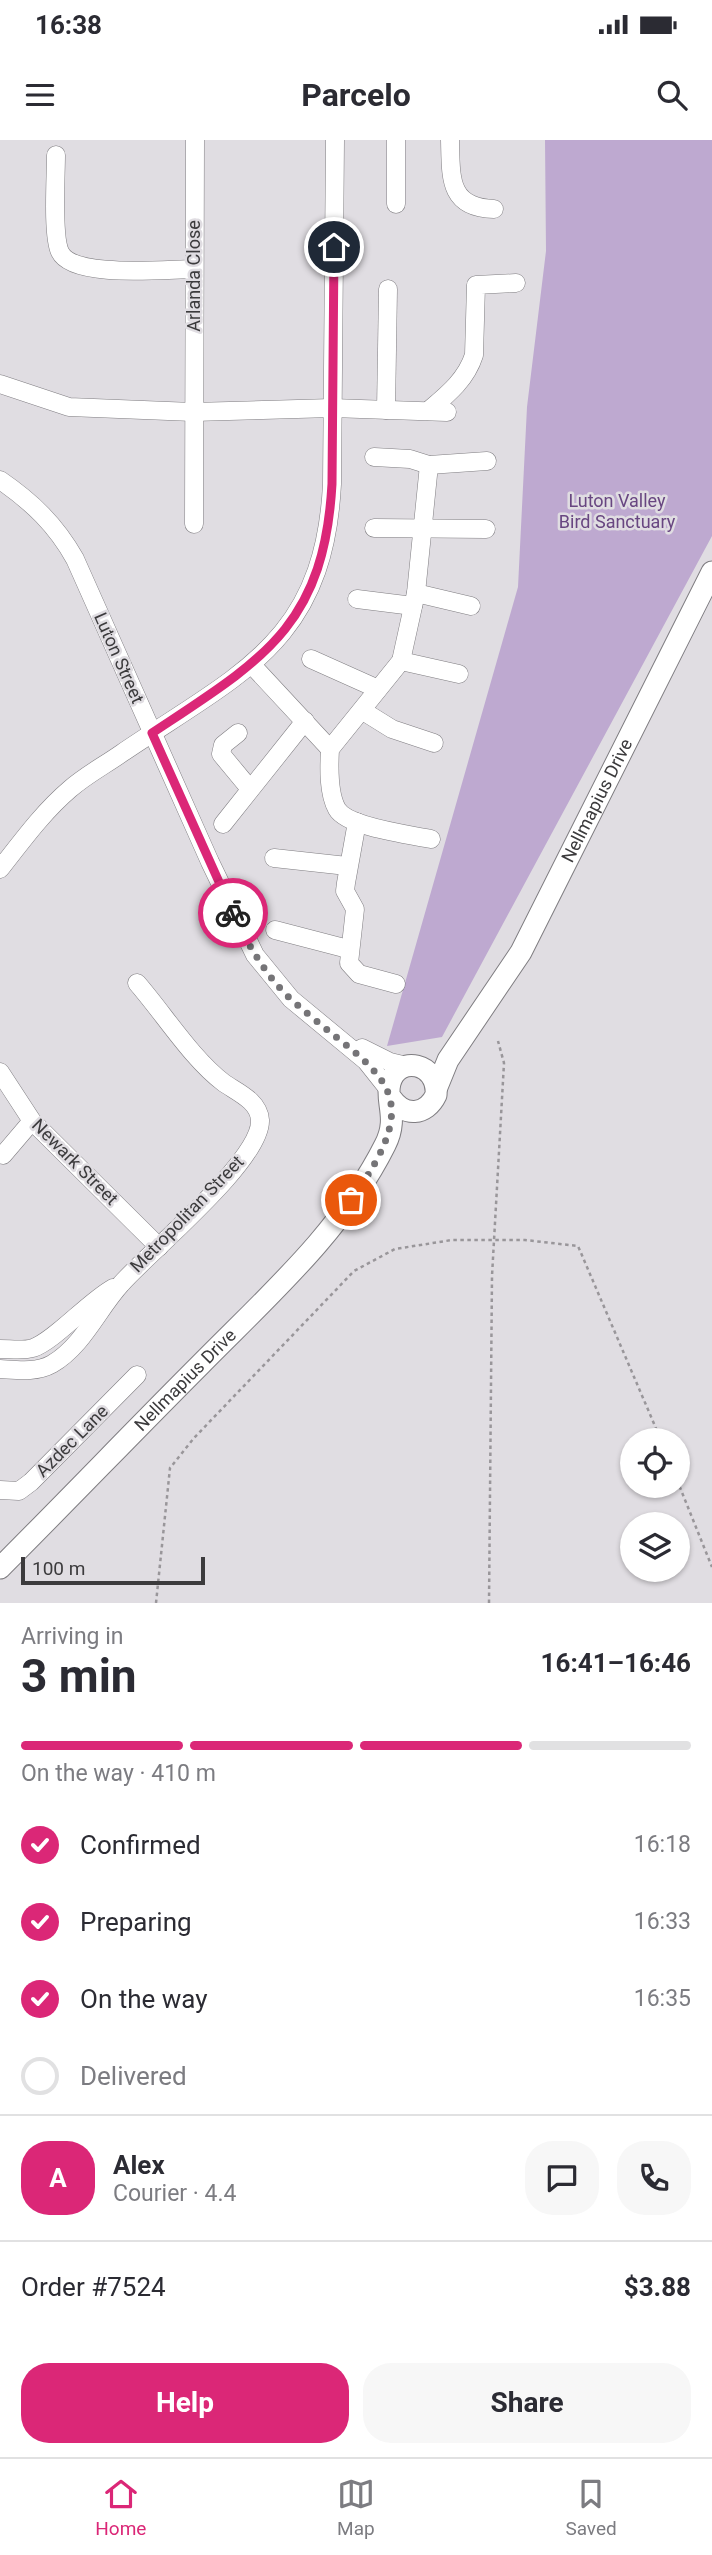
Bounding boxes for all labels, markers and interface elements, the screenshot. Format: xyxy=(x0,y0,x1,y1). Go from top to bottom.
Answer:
text: 16:38 xyxy=(35,10,102,40)
icon: menu xyxy=(21,76,59,114)
text: Parcelo xyxy=(301,76,411,114)
icon: search xyxy=(653,76,691,114)
pin xyxy=(304,217,364,277)
street label: Arlanda Close xyxy=(183,220,204,332)
icon: home xyxy=(315,228,353,266)
park label: Luton Valley Bird Sanctuary xyxy=(559,490,676,532)
street label: Luton Street xyxy=(90,609,149,707)
street label: Nellmapius Drive xyxy=(557,735,636,866)
courier xyxy=(198,878,268,948)
icon: bike xyxy=(214,894,252,932)
street label: Newark Street xyxy=(28,1114,123,1209)
street label: Metropolitan Street xyxy=(126,1151,248,1276)
pin xyxy=(321,1170,381,1230)
icon: bag xyxy=(332,1181,370,1219)
street label: Nellmapius Drive xyxy=(130,1324,240,1435)
street label: Azdec Lane xyxy=(31,1400,112,1481)
map controls xyxy=(620,1428,690,1582)
button: locate xyxy=(620,1428,690,1498)
button: layers xyxy=(620,1512,690,1582)
scale bar xyxy=(21,1554,205,1586)
text: 100 m xyxy=(32,1557,85,1580)
text: Arriving in xyxy=(21,1623,124,1650)
text: 16:41–16:46 xyxy=(541,1648,691,1678)
text: 3 min xyxy=(21,1649,137,1703)
text: On the way · 410 m xyxy=(21,1760,216,1787)
icon: check xyxy=(21,1826,59,1864)
text: Confirmed xyxy=(80,1830,201,1860)
text: 16:18 xyxy=(634,1831,691,1858)
icon: check xyxy=(21,1903,59,1941)
text: Preparing xyxy=(80,1907,192,1937)
text: 16:33 xyxy=(634,1908,691,1935)
icon: check xyxy=(21,1980,59,2018)
text: On the way xyxy=(80,1984,208,2014)
text: 16:35 xyxy=(634,1985,691,2012)
text: Delivered xyxy=(80,2061,187,2091)
button: chat xyxy=(525,2141,599,2215)
button: phone xyxy=(617,2141,691,2215)
text: Alex xyxy=(113,2150,165,2180)
text: A xyxy=(49,2163,67,2193)
text: Courier · 4.4 xyxy=(113,2180,236,2207)
text: Order #7524 xyxy=(21,2272,166,2302)
text: $3.88 xyxy=(624,2272,691,2302)
button: Help xyxy=(21,2363,349,2443)
button: Share xyxy=(363,2363,691,2443)
tab: Home xyxy=(95,2475,146,2540)
tab: Map xyxy=(337,2475,375,2540)
tab: Saved xyxy=(565,2475,617,2540)

